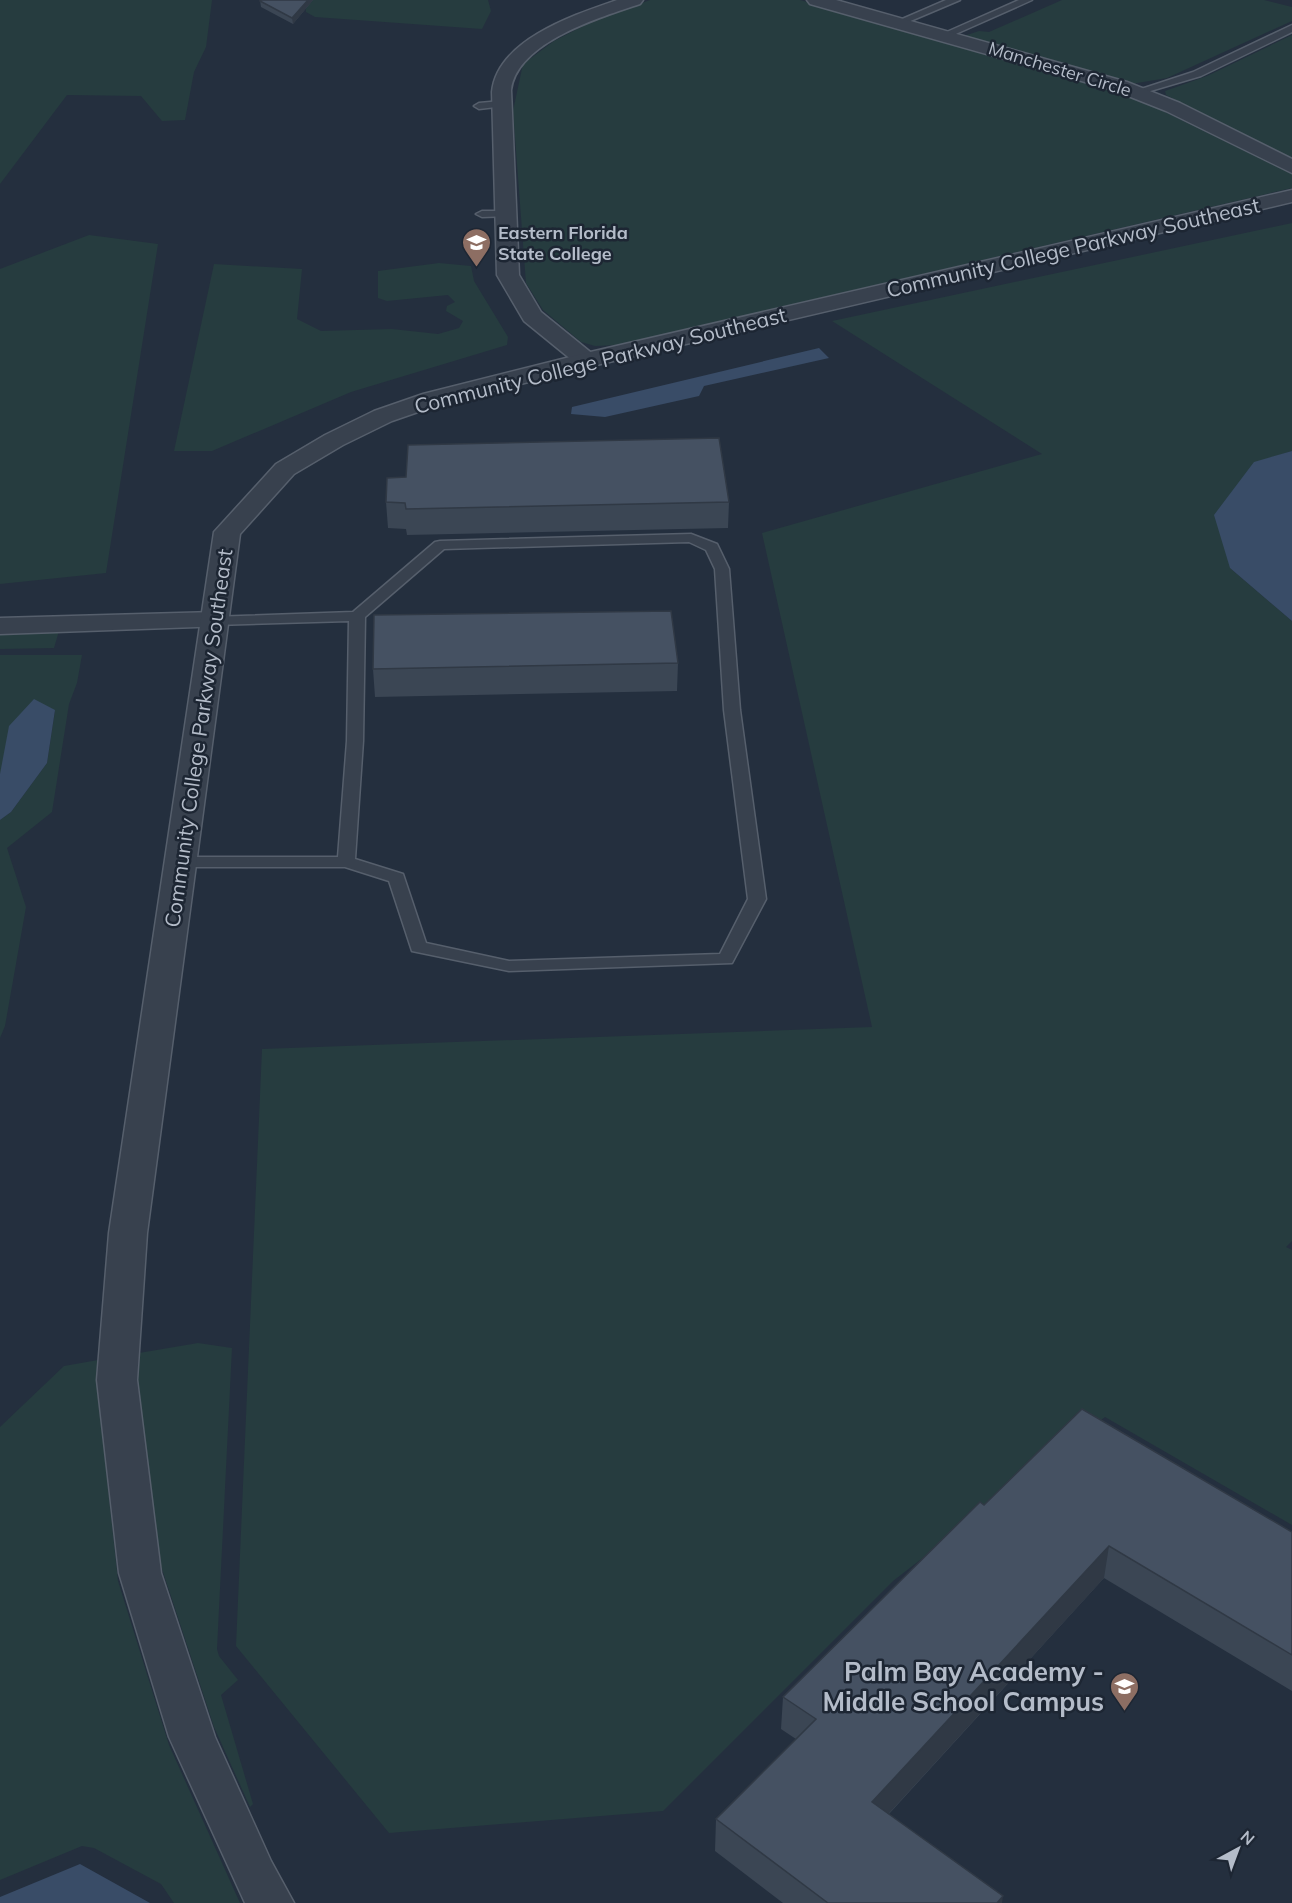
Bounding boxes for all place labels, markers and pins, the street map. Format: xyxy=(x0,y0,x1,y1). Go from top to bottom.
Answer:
place label: Eastern Florida State College xyxy=(498,221,628,265)
school or university icon: Eastern Florida State College xyxy=(461,226,493,268)
place label: Palm Bay Academy - Middle School Campus xyxy=(822,1655,1104,1718)
school or university icon: Palm Bay Academy - Middle School Campus xyxy=(1109,1670,1141,1712)

